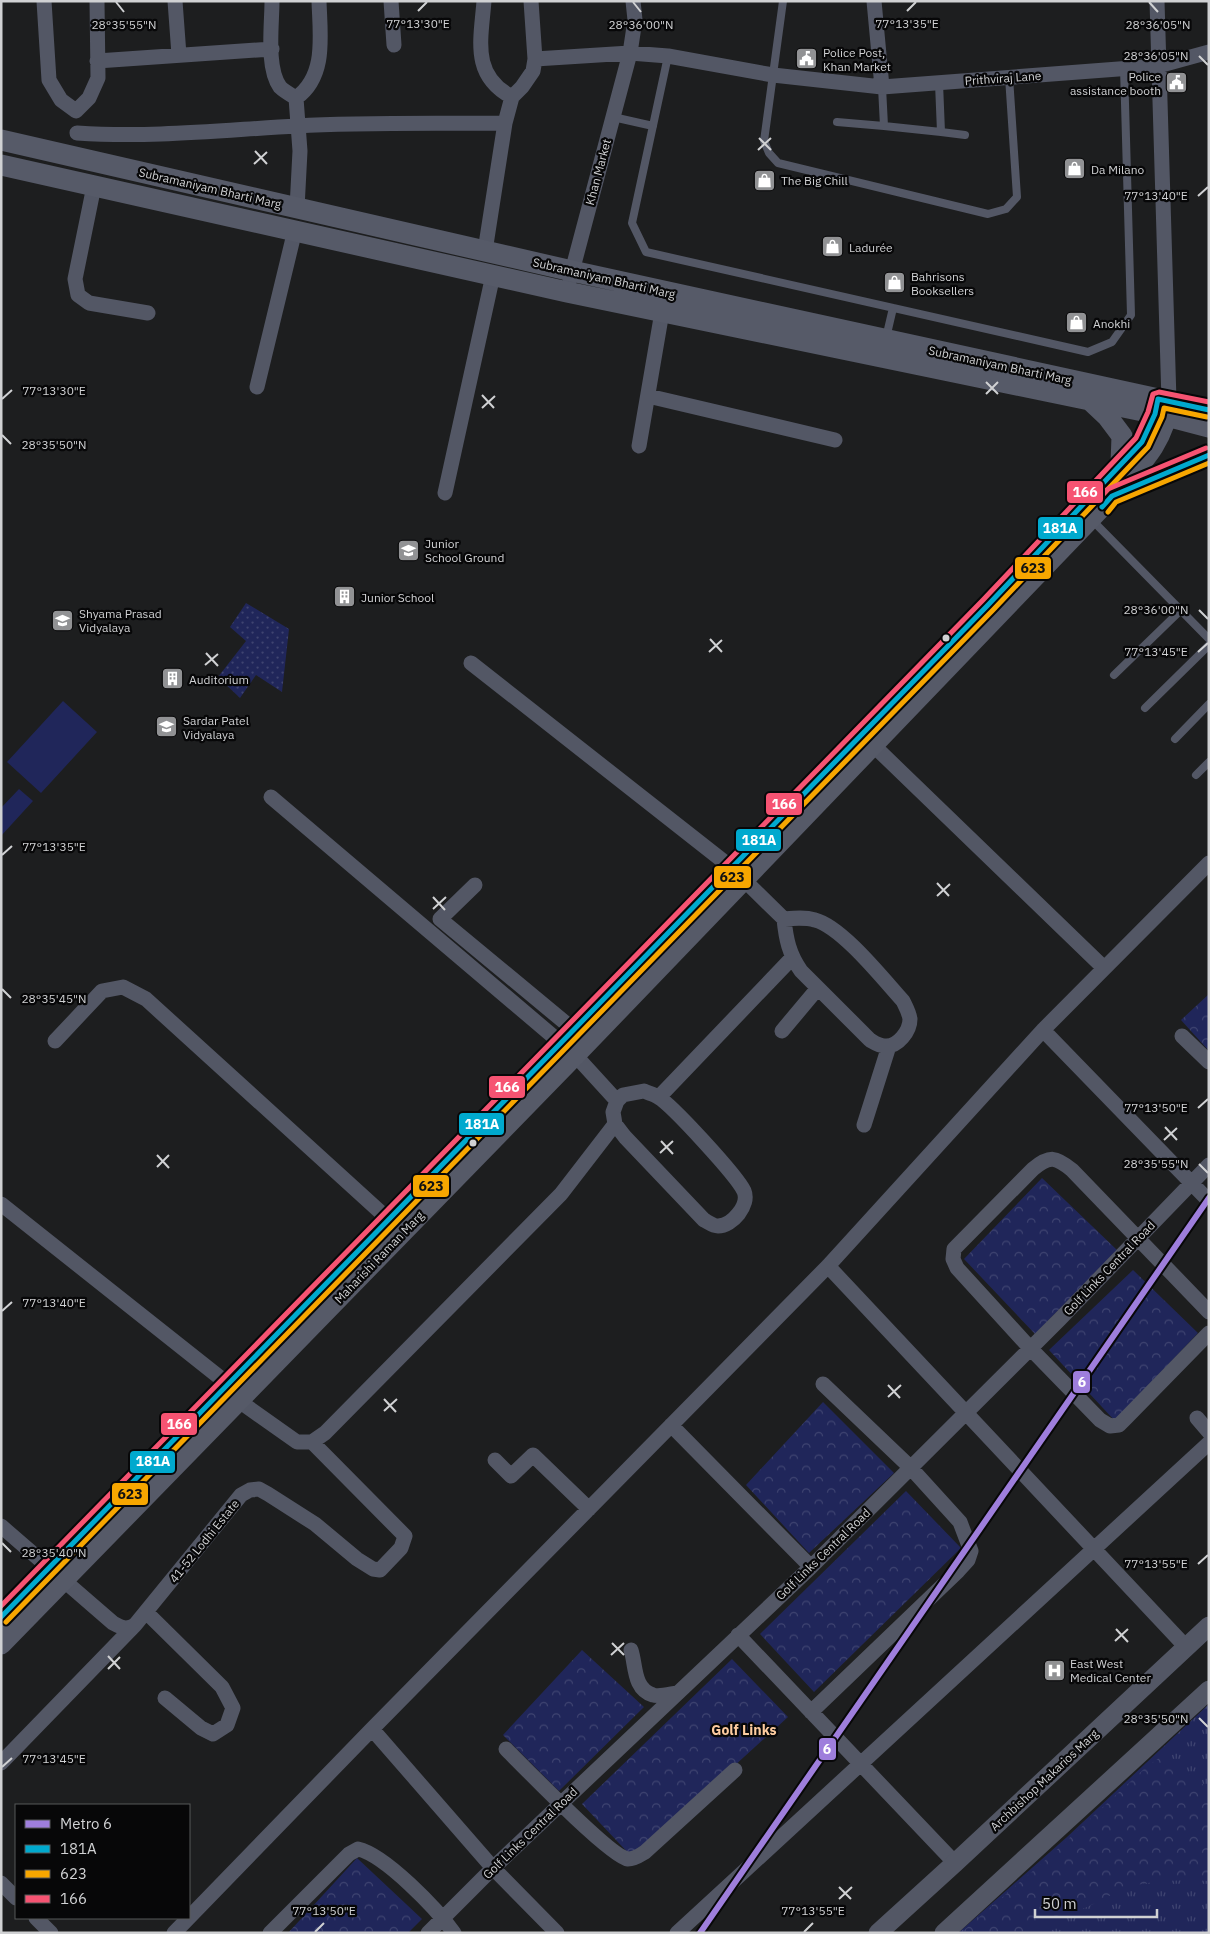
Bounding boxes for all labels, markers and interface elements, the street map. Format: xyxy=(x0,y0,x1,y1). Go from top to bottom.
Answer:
text: 77°13'30"E xyxy=(386,16,450,31)
text: 77°13'35"E xyxy=(875,16,939,31)
text: 28°35'55"N xyxy=(91,17,157,32)
text: 28°36'00"N xyxy=(608,17,674,32)
text: 28°36'05"N xyxy=(1125,17,1191,32)
place label: Police Post, Khan Market xyxy=(823,45,891,74)
public building icon: Police Post, Khan Market xyxy=(795,47,819,71)
text: 28°36'05"N xyxy=(1123,48,1189,63)
street label: Prithviraj Lane xyxy=(964,68,1042,88)
place label: Police assistance booth xyxy=(1070,69,1161,98)
public building icon: Police assistance booth xyxy=(1165,71,1189,95)
street label: Khan Market xyxy=(582,137,614,207)
shop icon: Da Milano xyxy=(1063,157,1087,181)
place label: Da Milano xyxy=(1091,162,1145,177)
street label: Subramaniyam Bharti Marg xyxy=(137,164,283,212)
shop icon: The Big Chill xyxy=(753,168,777,192)
place label: The Big Chill xyxy=(781,173,848,188)
text: 77°13'40"E xyxy=(1124,188,1188,203)
shop icon: Ladurée xyxy=(821,235,845,259)
place label: Ladurée xyxy=(849,240,893,255)
street label: Subramaniyam Bharti Marg xyxy=(531,254,677,302)
place label: Bahrisons Booksellers xyxy=(911,269,974,298)
shop icon: Bahrisons Booksellers xyxy=(883,271,907,295)
shop icon: Anokhi xyxy=(1065,311,1089,335)
place label: Anokhi xyxy=(1093,316,1130,331)
street label: Subramaniyam Bharti Marg xyxy=(927,342,1074,388)
text: 77°13'30"E xyxy=(22,383,86,398)
text: 28°35'50"N xyxy=(21,437,87,452)
line badge: 166 xyxy=(1066,480,1104,504)
text: 166 xyxy=(1072,483,1098,501)
line badge: 181A xyxy=(1037,516,1084,540)
text: 181A xyxy=(1043,519,1078,537)
place label: Junior School Ground xyxy=(425,536,504,565)
school or university icon: Junior School Ground xyxy=(397,538,421,562)
line badge: 623 xyxy=(1014,556,1052,580)
text: 623 xyxy=(1020,559,1046,577)
building icon: Junior School xyxy=(333,585,357,609)
place label: Junior School xyxy=(361,590,434,605)
text: 28°36'00"N xyxy=(1123,602,1189,617)
place label: Shyama Prasad Vidyalaya xyxy=(79,606,162,635)
school or university icon: Shyama Prasad Vidyalaya xyxy=(51,608,75,632)
unlabelled marker xyxy=(941,633,951,643)
text: 77°13'45"E xyxy=(1124,644,1188,659)
building icon: Auditorium xyxy=(161,667,185,691)
place label: Auditorium xyxy=(189,672,249,687)
place label: Sardar Patel Vidyalaya xyxy=(183,713,249,742)
school or university icon: Sardar Patel Vidyalaya xyxy=(155,715,179,739)
line badge: 166 xyxy=(765,792,803,816)
text: 166 xyxy=(771,795,797,813)
line badge: 181A xyxy=(735,828,782,852)
text: 181A xyxy=(742,831,777,849)
text: 77°13'35"E xyxy=(22,839,86,854)
line badge: 623 xyxy=(713,865,752,889)
text: 623 xyxy=(719,868,745,886)
text: 28°35'45"N xyxy=(21,991,87,1006)
line badge: 166 xyxy=(488,1075,526,1099)
text: 166 xyxy=(494,1078,520,1096)
text: 77°13'50"E xyxy=(1124,1100,1188,1115)
line badge: 181A xyxy=(458,1112,505,1136)
text: 181A xyxy=(465,1115,500,1133)
unlabelled marker xyxy=(468,1138,478,1148)
text: 28°35'55"N xyxy=(1123,1156,1189,1171)
line badge: 623 xyxy=(412,1174,450,1198)
text: 623 xyxy=(418,1177,444,1195)
street label: Maharishi Raman Marg xyxy=(331,1207,427,1306)
street label: Golf Links Central Road xyxy=(1060,1218,1158,1318)
text: 77°13'40"E xyxy=(22,1295,86,1310)
line badge: 6 xyxy=(1072,1370,1091,1394)
text: 6 xyxy=(1078,1373,1086,1391)
line badge: 166 xyxy=(160,1412,198,1436)
text: 166 xyxy=(166,1415,192,1433)
line badge: 181A xyxy=(129,1450,176,1474)
text: 181A xyxy=(136,1452,171,1470)
line badge: 623 xyxy=(111,1482,149,1506)
text: 623 xyxy=(117,1485,143,1503)
street label: 41-52 Lodhi Estate xyxy=(166,1496,242,1586)
street label: Golf Links Central Road xyxy=(773,1505,873,1603)
text: 28°35'40"N xyxy=(21,1545,87,1560)
text: 77°13'55"E xyxy=(1124,1556,1188,1571)
place label: East West Medical Center xyxy=(1070,1656,1151,1685)
hospital icon: East West Medical Center xyxy=(1042,1658,1066,1682)
text: 28°35'50"N xyxy=(1123,1711,1189,1726)
district label: Golf Links xyxy=(711,1721,777,1739)
street label: Archbishop Makarios Marg xyxy=(987,1726,1102,1834)
line badge: 6 xyxy=(818,1737,837,1761)
text: 6 xyxy=(823,1740,831,1758)
text: 77°13'45"E xyxy=(22,1751,86,1766)
street label: Golf Links Central Road xyxy=(480,1784,580,1882)
legend xyxy=(15,1804,190,1919)
text: Metro 6 xyxy=(60,1814,112,1833)
text: 181A xyxy=(60,1839,97,1858)
text: 623 xyxy=(60,1864,87,1883)
scale bar xyxy=(1035,1886,1158,1918)
text: 166 xyxy=(60,1889,87,1908)
text: 50 m xyxy=(1042,1894,1077,1913)
text: 77°13'50"E xyxy=(292,1903,356,1918)
text: 77°13'55"E xyxy=(781,1903,845,1918)

